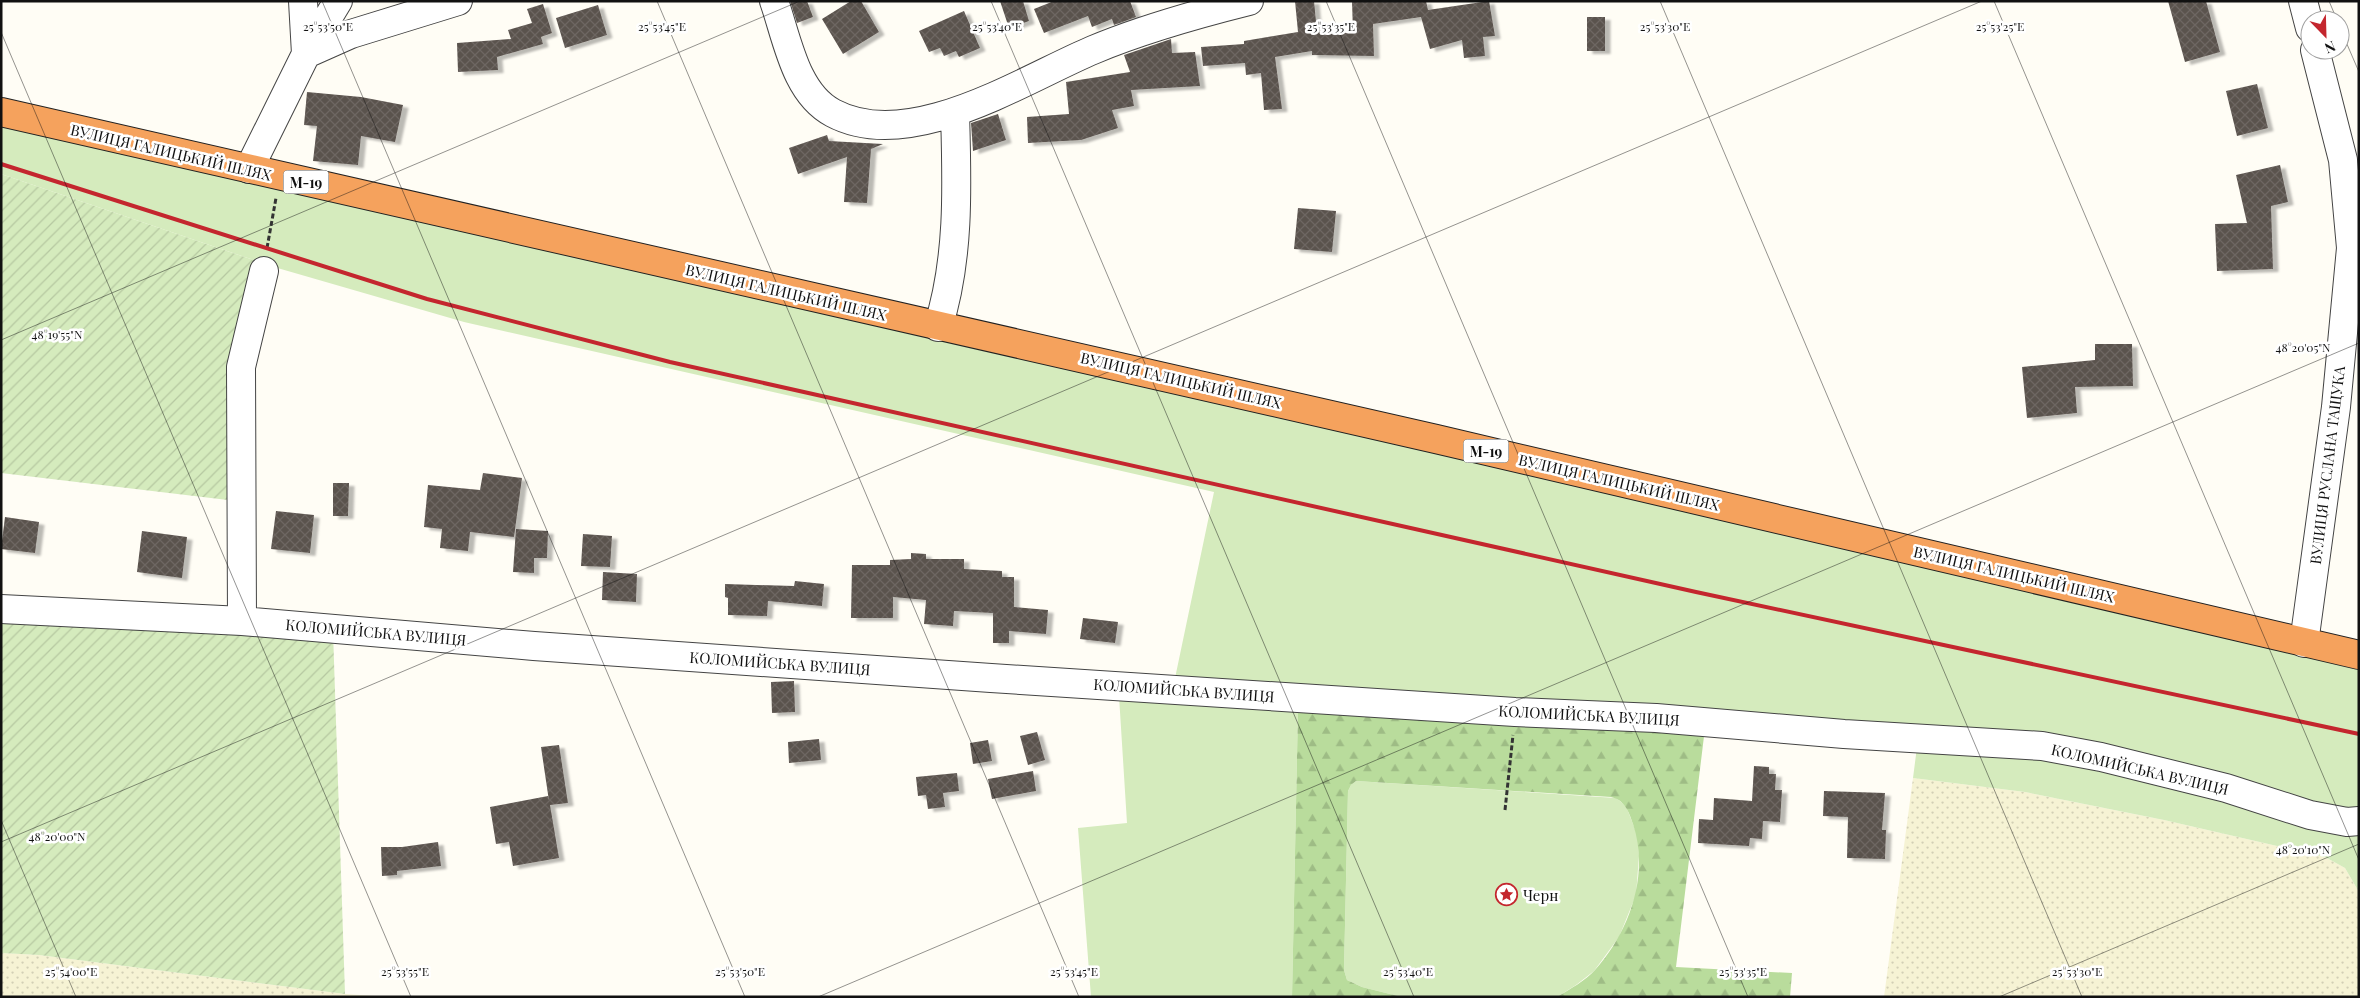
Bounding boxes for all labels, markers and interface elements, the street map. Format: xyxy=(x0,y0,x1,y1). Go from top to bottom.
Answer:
north arrow xyxy=(2300,10,2350,60)
text: 25°53'50"E xyxy=(303,18,353,34)
text: 25°53'45"E xyxy=(638,18,686,34)
text: 25°53'40"E xyxy=(972,18,1022,34)
text: 25°53'35"E xyxy=(1307,18,1355,34)
text: 25°53'30"E xyxy=(1640,18,1690,34)
text: 25°53'25"E xyxy=(1976,18,2024,34)
text: N xyxy=(2322,37,2339,58)
street label: ВУЛИЦЯ ГАЛИЦЬКИЙ ШЛЯХ xyxy=(69,119,274,185)
road number: М-19 xyxy=(284,170,328,193)
street label: ВУЛИЦЯ ГАЛИЦЬКИЙ ШЛЯХ xyxy=(684,259,889,325)
text: 48°19'55"N xyxy=(32,326,83,342)
text: 48°20'05"N xyxy=(2275,339,2331,355)
street label: ВУЛИЦЯ ГАЛИЦЬКИЙ ШЛЯХ xyxy=(1079,347,1284,413)
street label: ВУЛИЦЯ РУСЛАНА ТАЩУКА xyxy=(2305,364,2349,565)
road number: М-19 xyxy=(1464,440,1508,462)
street label: ВУЛИЦЯ ГАЛИЦЬКИЙ ШЛЯХ xyxy=(1517,449,1722,515)
street label: ВУЛИЦЯ ГАЛИЦЬКИЙ ШЛЯХ xyxy=(1912,541,2117,607)
street label: КОЛОМИЙСЬКА ВУЛИЦЯ xyxy=(285,614,467,650)
street label: КОЛОМИЙСЬКА ВУЛИЦЯ xyxy=(689,647,871,679)
street label: КОЛОМИЙСЬКА ВУЛИЦЯ xyxy=(1093,674,1275,706)
street label: КОЛОМИЙСЬКА ВУЛИЦЯ xyxy=(1498,700,1680,730)
street label: КОЛОМИЙСЬКА ВУЛИЦЯ xyxy=(2049,739,2231,799)
text: 48°20'00"N xyxy=(28,828,86,844)
text: 48°20'10"N xyxy=(2276,841,2331,857)
place icon: Черн xyxy=(1495,883,1519,907)
place label: Черн xyxy=(1523,885,1558,905)
text: 25°54'00"E xyxy=(45,963,97,979)
text: 25°53'55"E xyxy=(381,963,429,979)
text: 25°53'50"E xyxy=(715,963,765,979)
text: 25°53'45"E xyxy=(1050,963,1098,979)
text: 25°53'40"E xyxy=(1383,963,1433,979)
text: 25°53'35"E xyxy=(1719,963,1767,979)
text: 25°53'30"E xyxy=(2052,963,2102,979)

